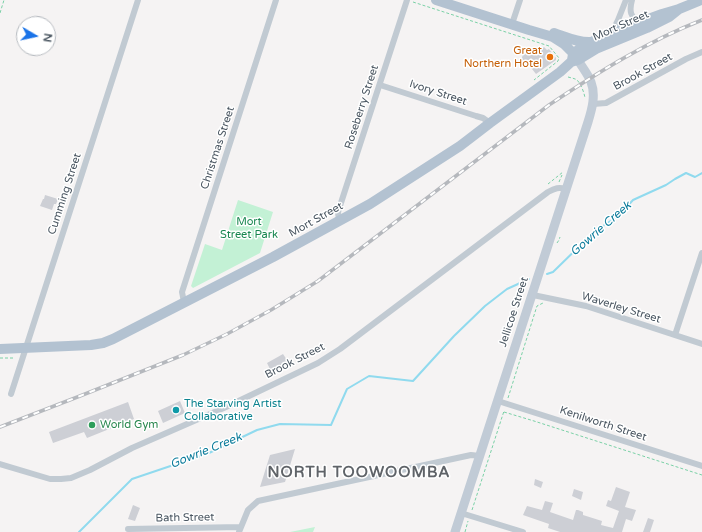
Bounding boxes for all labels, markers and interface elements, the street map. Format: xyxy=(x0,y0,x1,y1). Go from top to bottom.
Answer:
street label: Mort Street xyxy=(591,8,651,44)
north arrow xyxy=(16,16,56,56)
text: N xyxy=(40,32,54,43)
place label: Great Northern Hotel xyxy=(464,44,542,70)
street label: Brook Street xyxy=(611,50,675,94)
marker: Great Northern Hotel xyxy=(545,52,555,62)
street label: Roseberry Street xyxy=(342,63,382,151)
street label: Ivory Street xyxy=(407,77,469,109)
street label: Christmas Street xyxy=(198,105,238,191)
street label: Cumming Street xyxy=(46,151,84,237)
water label: Gowrie Creek xyxy=(568,199,634,259)
street label: Mort Street xyxy=(287,200,345,240)
park label: Mort Street Park xyxy=(220,215,278,241)
street label: Jellicoe Street xyxy=(497,275,531,349)
street label: Waverley Street xyxy=(580,290,662,326)
street label: Brook Street xyxy=(263,340,327,382)
place label: The Starving Artist Collaborative xyxy=(184,397,281,423)
street label: Kenilworth Street xyxy=(558,404,648,444)
marker: The Starving Artist Collaborative xyxy=(171,405,181,415)
place label: World Gym xyxy=(100,418,158,432)
marker: World Gym xyxy=(87,420,97,430)
water label: Gowrie Creek xyxy=(168,430,244,472)
district label: NORTH TOOWOOMBA xyxy=(268,464,450,482)
street label: Bath Street xyxy=(155,511,215,525)

